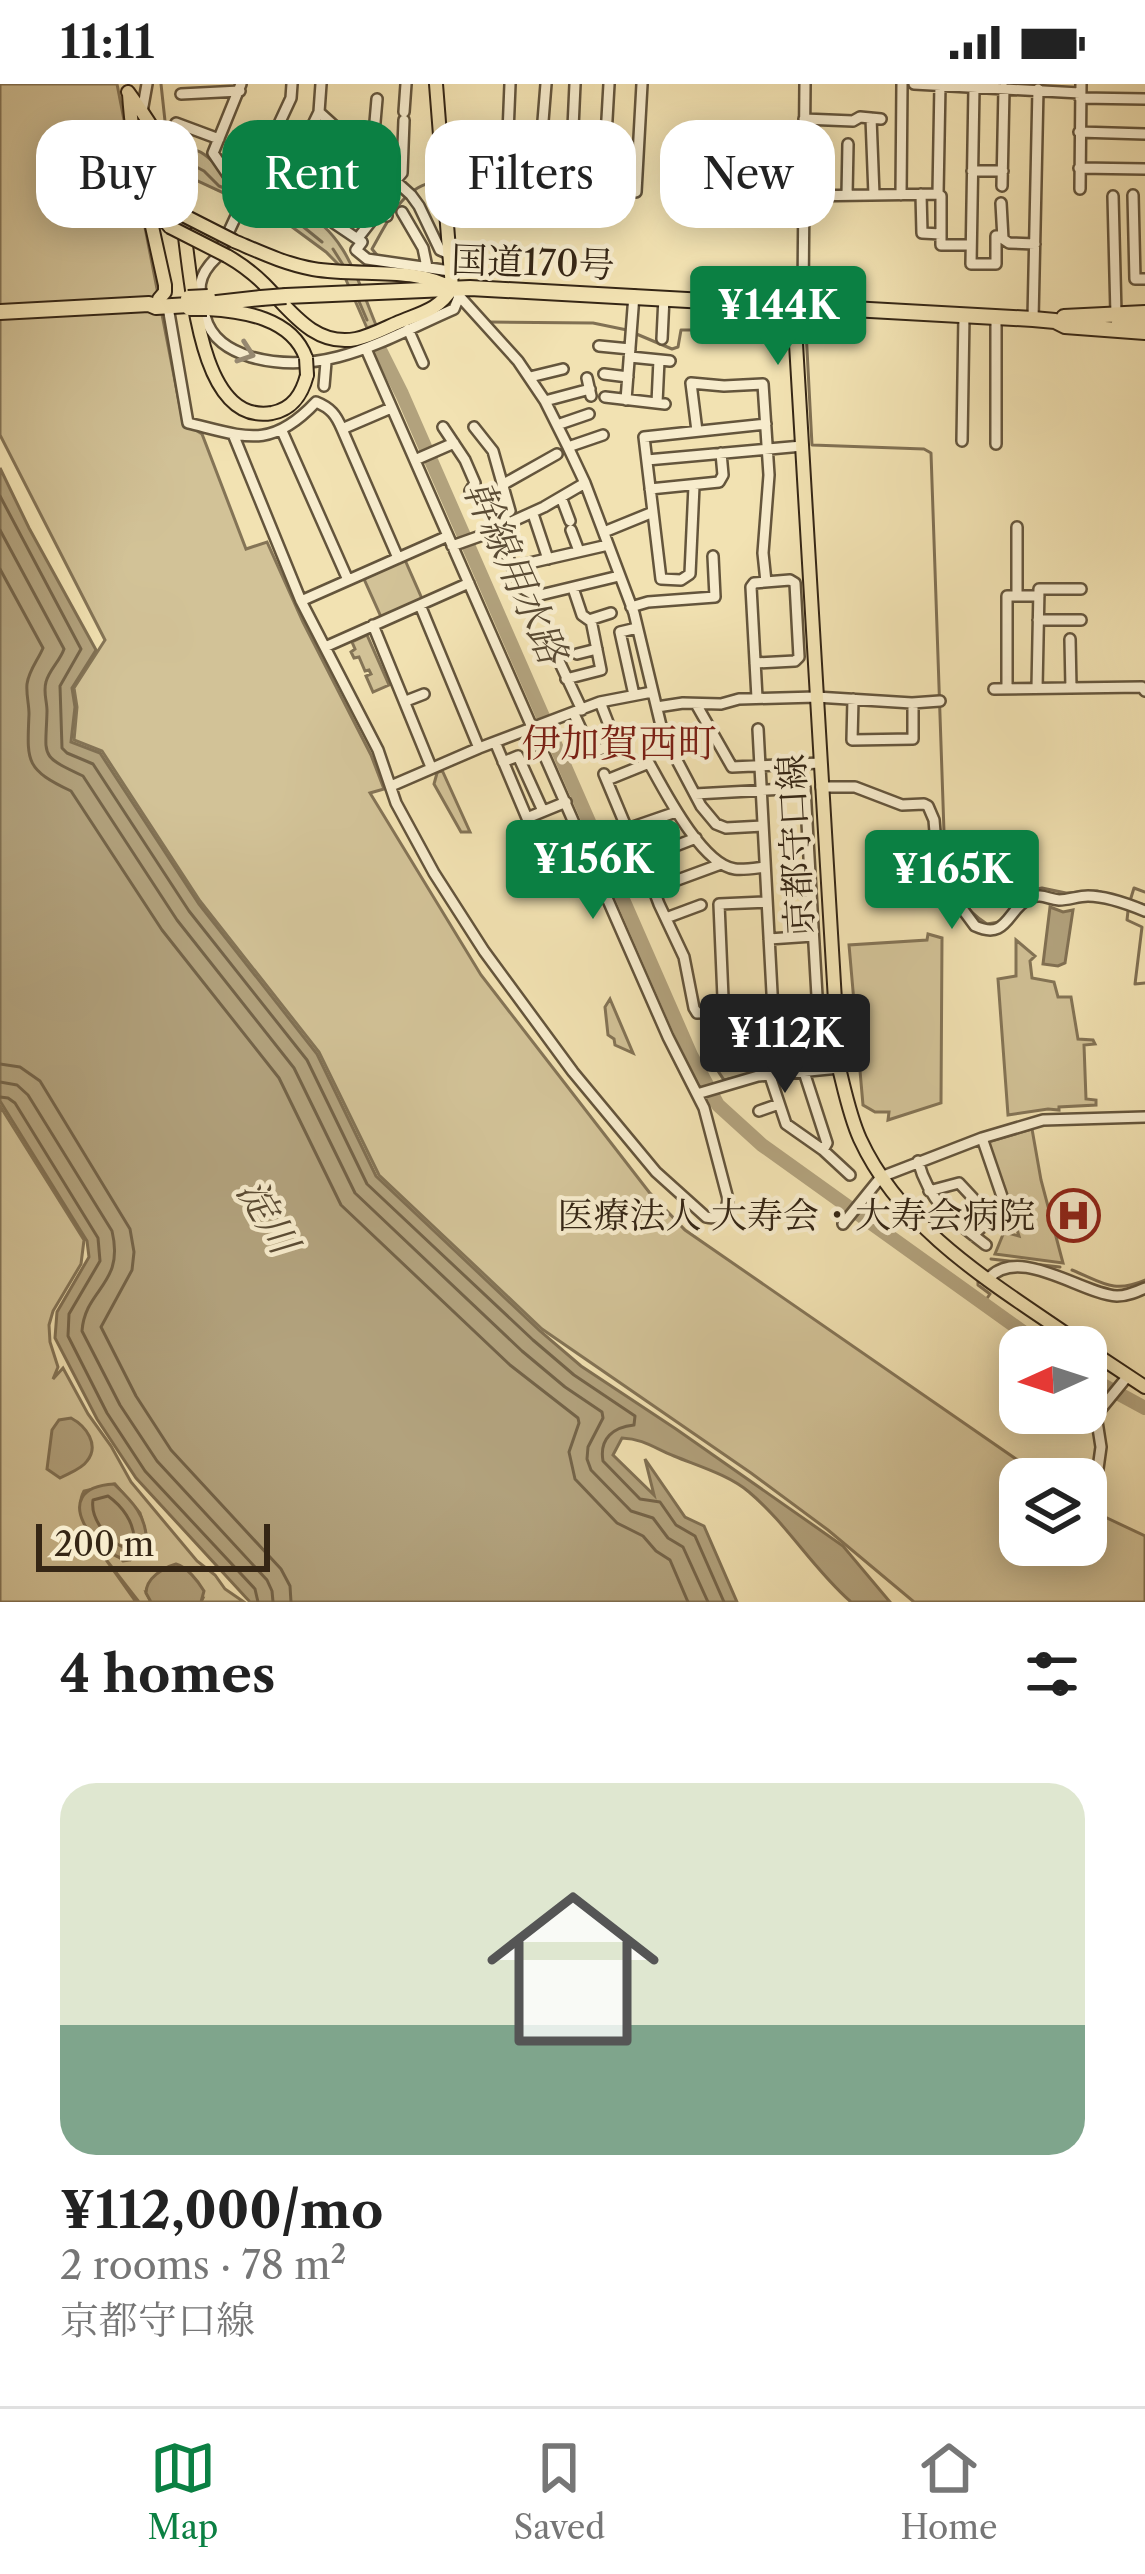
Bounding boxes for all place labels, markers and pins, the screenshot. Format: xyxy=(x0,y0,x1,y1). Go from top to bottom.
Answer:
pin: ¥144K xyxy=(694,266,862,368)
pin: ¥156K xyxy=(509,820,677,922)
pin: ¥165K xyxy=(868,830,1036,932)
pin: ¥112K xyxy=(701,994,869,1096)
hospital icon: 医療法人 大寿会・大寿会病院 xyxy=(1046,1187,1102,1243)
place label: 医療法人 大寿会・大寿会病院 xyxy=(557,1193,1035,1237)

